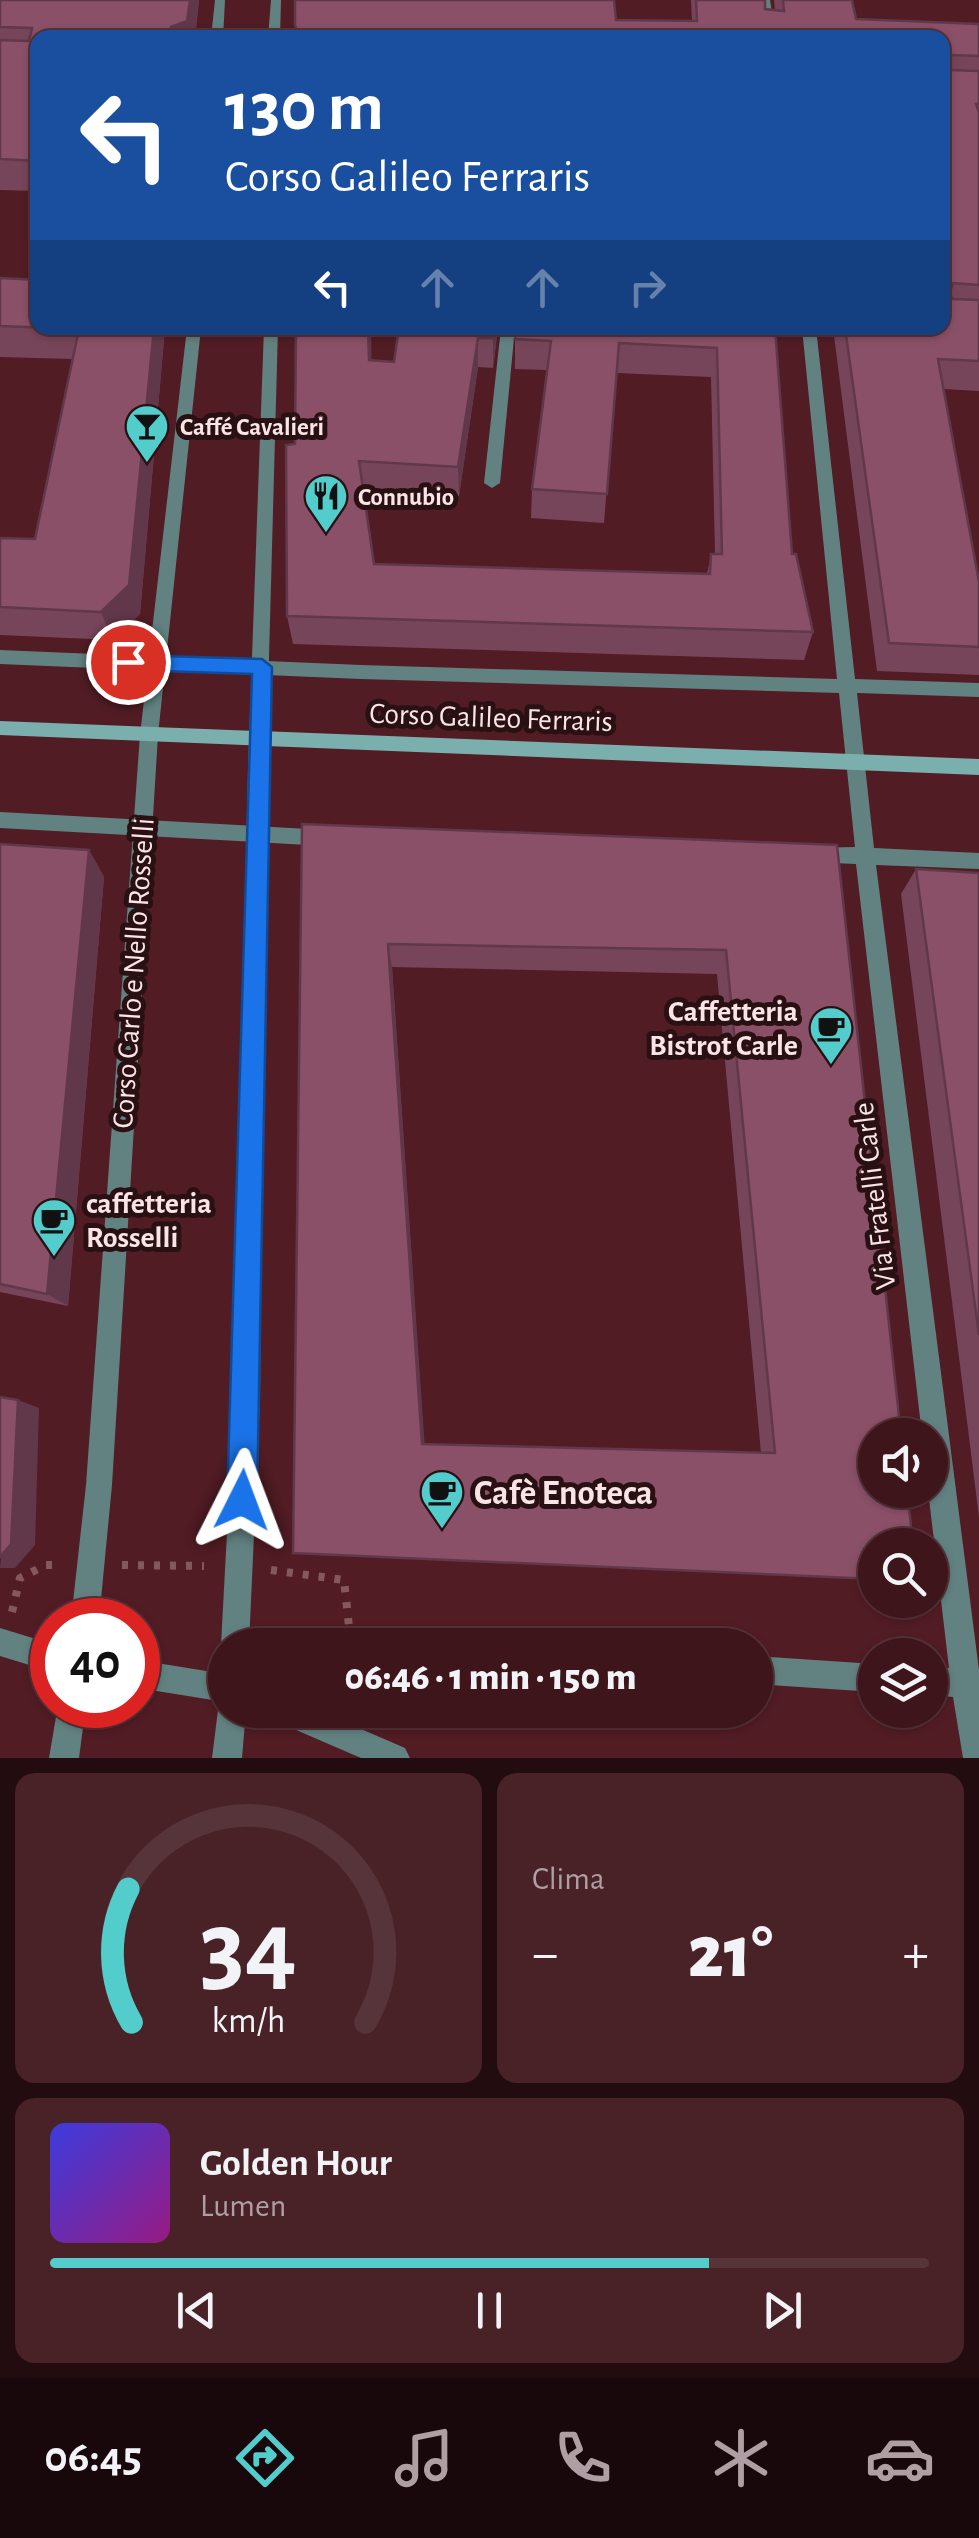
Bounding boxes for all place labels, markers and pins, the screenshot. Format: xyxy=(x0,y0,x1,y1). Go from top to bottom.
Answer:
bar icon: Caffé Cavalieri xyxy=(124,403,170,464)
place label: Caffé Cavalieri xyxy=(180,415,324,440)
restaurant icon: Connubio xyxy=(303,473,349,534)
place label: Connubio xyxy=(358,485,454,510)
pin xyxy=(86,620,171,705)
place label: Caffetteria Bistrot Carle xyxy=(649,997,798,1061)
cafe icon: Caffetteria Bistrot Carle xyxy=(808,1005,854,1066)
place label: caffetteria Rosselli xyxy=(86,1189,212,1253)
cafe icon: caffetteria Rosselli xyxy=(31,1197,77,1258)
cafe icon: Cafè Enoteca xyxy=(419,1469,465,1530)
place label: Cafè Enoteca xyxy=(474,1476,653,1511)

